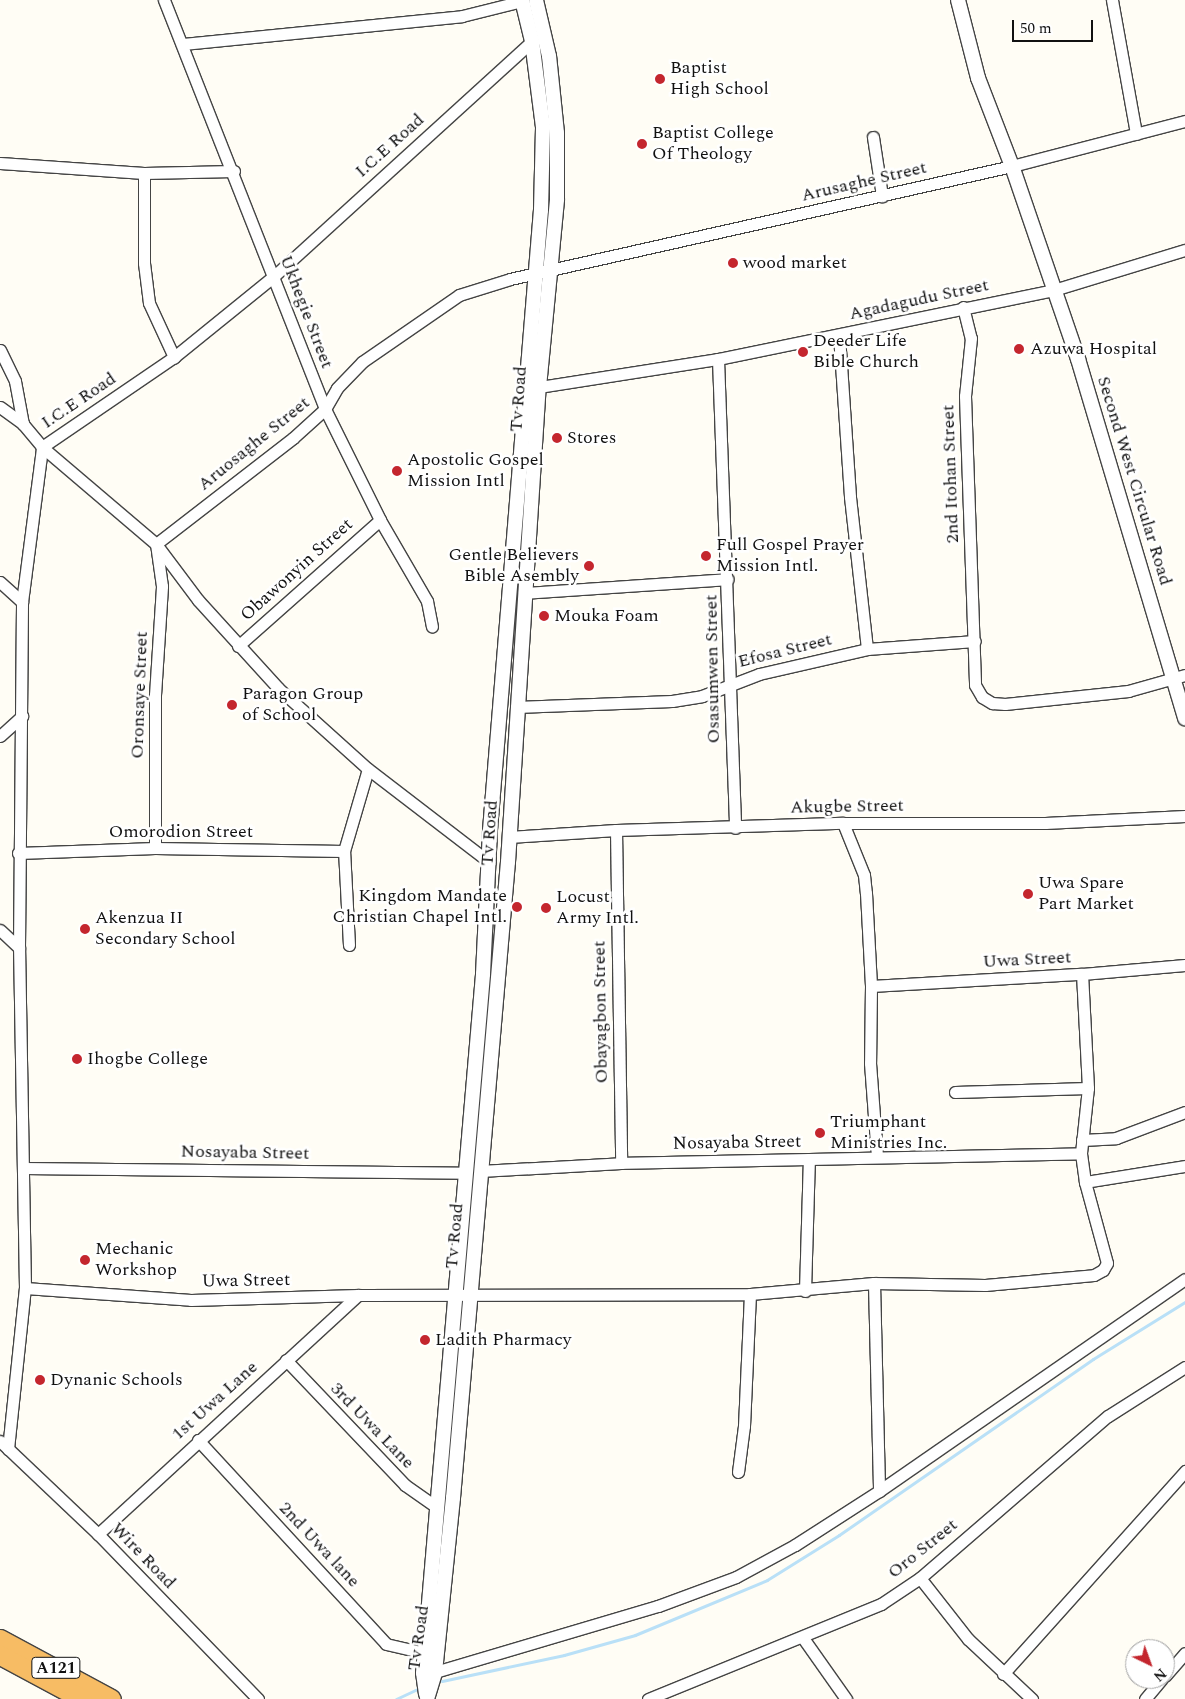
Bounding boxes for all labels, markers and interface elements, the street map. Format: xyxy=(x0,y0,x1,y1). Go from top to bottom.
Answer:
scale bar xyxy=(1015,10,1096,42)
text: 50 m xyxy=(1020,17,1052,40)
place label: Baptist High School xyxy=(670,58,769,100)
marker: Baptist High School xyxy=(654,73,666,85)
street label: I.C.E Road xyxy=(351,109,429,183)
place label: Baptist College Of Theology xyxy=(652,123,774,166)
marker: Baptist College Of Theology xyxy=(636,138,648,150)
street label: Arusaghe Street xyxy=(799,157,929,207)
street label: Ukhegie Street xyxy=(275,252,337,372)
place label: wood market xyxy=(743,252,847,274)
marker: wood market xyxy=(727,257,739,269)
street label: Agadagudu Street xyxy=(847,275,991,325)
place label: Deeder Life Bible Church xyxy=(813,331,919,374)
place label: Azuwa Hospital xyxy=(1030,338,1157,360)
marker: Azuwa Hospital xyxy=(1012,342,1026,356)
marker: Deeder Life Bible Church xyxy=(797,346,809,358)
street label: Tv Road xyxy=(506,365,532,433)
street label: I.C.E Road xyxy=(38,368,120,434)
street label: Second West Circular Road xyxy=(1092,374,1176,588)
street label: Aruosaghe Street xyxy=(194,392,314,496)
street label: 2nd Itohan Street xyxy=(938,404,964,544)
place label: Stores xyxy=(567,427,616,449)
marker: Stores xyxy=(551,432,563,444)
place label: Apostolic Gospel Mission Intl xyxy=(407,450,544,492)
marker: Apostolic Gospel Mission Intl xyxy=(391,465,403,477)
street label: Obawonyin Street xyxy=(236,514,358,626)
place label: Full Gospel Prayer Mission Intl. xyxy=(716,535,864,578)
place label: Gentle Believers Bible Asembly xyxy=(448,545,579,588)
marker: Full Gospel Prayer Mission Intl. xyxy=(700,550,712,562)
marker: Gentle Believers Bible Asembly xyxy=(583,560,595,572)
street label: Osasumwen Street xyxy=(701,594,725,744)
place label: Mouka Foam xyxy=(554,605,659,627)
marker: Mouka Foam xyxy=(538,610,550,622)
street label: Efosa Street xyxy=(736,629,834,673)
street label: Oronsaye Street xyxy=(127,631,153,759)
place label: Paragon Group of School xyxy=(242,684,363,726)
marker: Paragon Group of School xyxy=(226,699,238,711)
street label: Akugbe Street xyxy=(790,795,904,819)
street label: Tv Road xyxy=(477,799,503,867)
street label: Omorodion Street xyxy=(109,821,253,843)
place label: Uwa Spare Part Market xyxy=(1038,873,1134,916)
place label: Kingdom Mandate Christian Chapel Intl. xyxy=(333,886,507,929)
place label: Locust Army Intl. xyxy=(556,887,639,930)
marker: Uwa Spare Part Market xyxy=(1022,888,1034,900)
marker: Kingdom Mandate Christian Chapel Intl. xyxy=(511,901,523,913)
marker: Locust Army Intl. xyxy=(540,902,552,914)
place label: Akenzua II Secondary School xyxy=(95,908,235,951)
marker: Akenzua II Secondary School xyxy=(79,923,91,935)
street label: Obayagbon Street xyxy=(589,940,613,1084)
street label: Uwa Street xyxy=(982,947,1072,973)
place label: Ihogbe College xyxy=(87,1048,208,1070)
marker: Ihogbe College xyxy=(71,1053,83,1065)
place label: Triumphant Ministries Inc. xyxy=(830,1112,947,1154)
marker: Triumphant Ministries Inc. xyxy=(814,1127,826,1139)
street label: Nosayaba Street xyxy=(672,1131,802,1155)
street label: Nosayaba Street xyxy=(180,1141,310,1165)
street label: Tv Road xyxy=(441,1202,469,1270)
place label: Mechanic Workshop xyxy=(95,1239,177,1282)
marker: Mechanic Workshop xyxy=(79,1254,91,1266)
street label: Uwa Street xyxy=(201,1269,291,1293)
place label: Ladith Pharmacy xyxy=(435,1329,571,1351)
marker: Ladith Pharmacy xyxy=(419,1334,431,1346)
street label: 1st Uwa Lane xyxy=(168,1357,262,1445)
place label: Dynanic Schools xyxy=(50,1369,183,1391)
marker: Dynanic Schools xyxy=(34,1374,46,1386)
street label: 3rd Uwa Lane xyxy=(326,1378,418,1474)
street label: 2nd Uwa lane xyxy=(274,1498,364,1592)
street label: Oro Street xyxy=(884,1514,962,1584)
street label: Wire Road xyxy=(106,1518,180,1594)
street label: Tv Road xyxy=(404,1604,434,1672)
north arrow xyxy=(1125,1639,1175,1689)
road number: A121 xyxy=(31,1655,81,1682)
text: N xyxy=(1148,1663,1171,1686)

